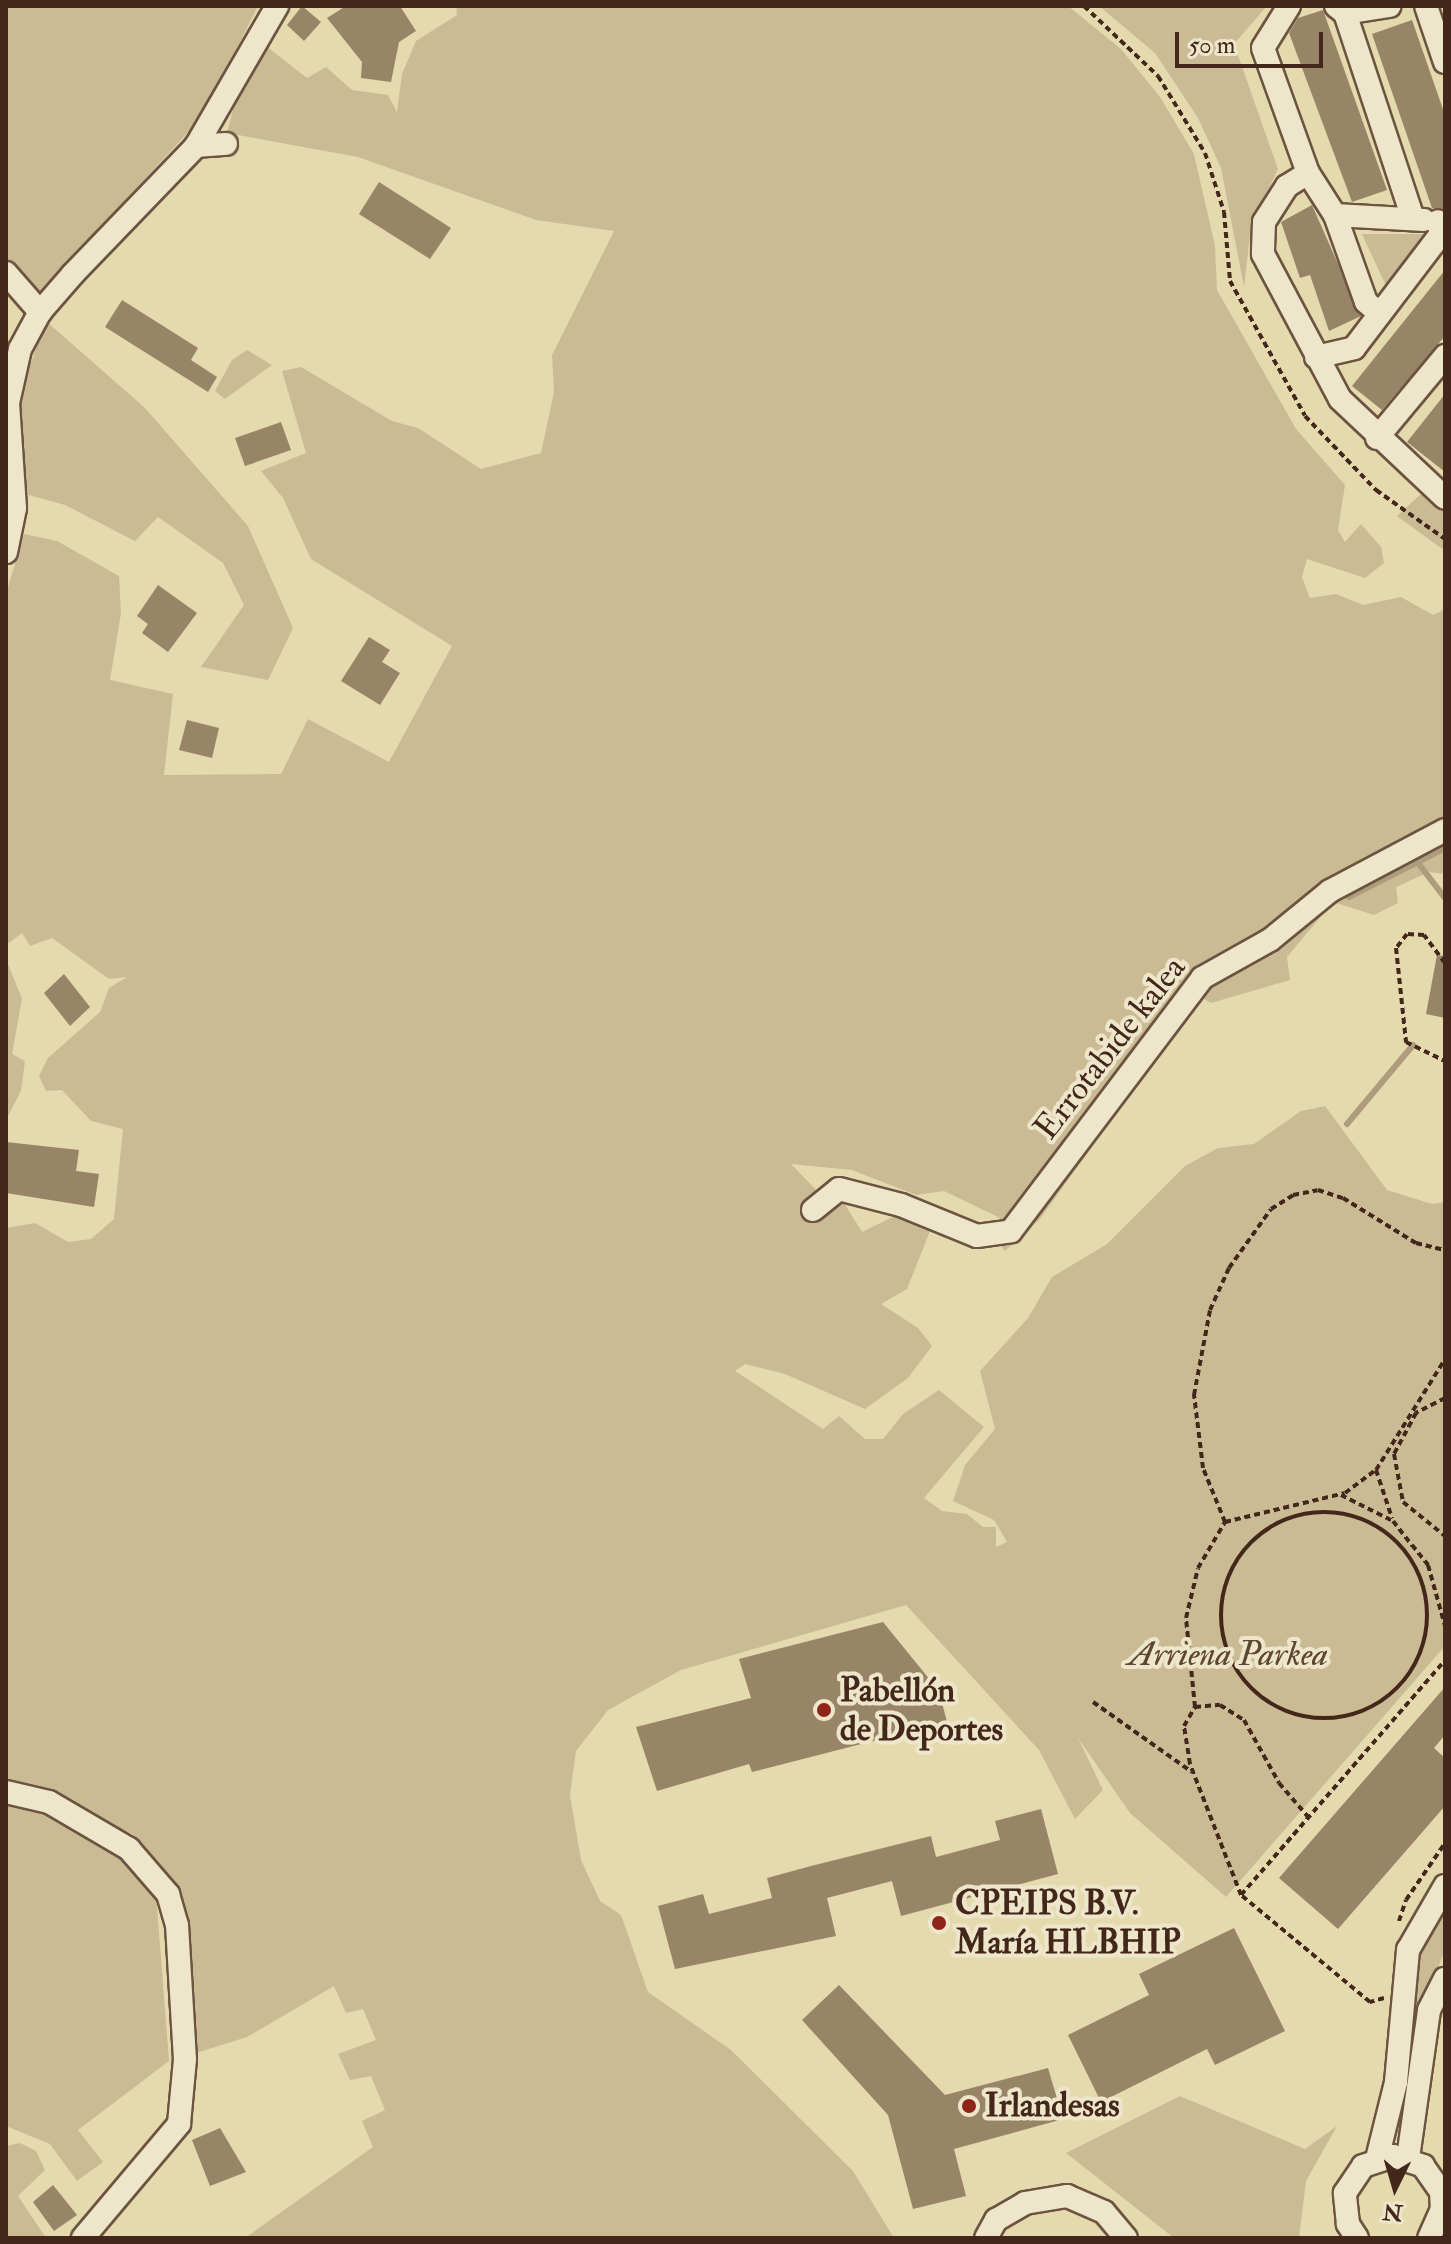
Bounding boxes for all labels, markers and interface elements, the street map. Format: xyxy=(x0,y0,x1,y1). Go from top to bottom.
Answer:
scale bar xyxy=(1179,16,1327,66)
text: 50 m xyxy=(1189,30,1235,61)
street label: Errotabide kalea xyxy=(1026,948,1194,1148)
park label: Arriena Parkea xyxy=(1128,1635,1328,1675)
place label: Pabellón de Deportes xyxy=(840,1670,1003,1750)
marker: Pabellón de Deportes xyxy=(815,1701,833,1719)
place label: CPEIPS B.V. María HLBHIP xyxy=(955,1883,1181,1962)
marker: CPEIPS B.V. María HLBHIP xyxy=(930,1914,948,1932)
place label: Irlandesas xyxy=(985,2086,1120,2126)
marker: Irlandesas xyxy=(960,2097,978,2115)
north arrow xyxy=(1355,2148,1435,2228)
text: N xyxy=(1382,2197,1404,2227)

